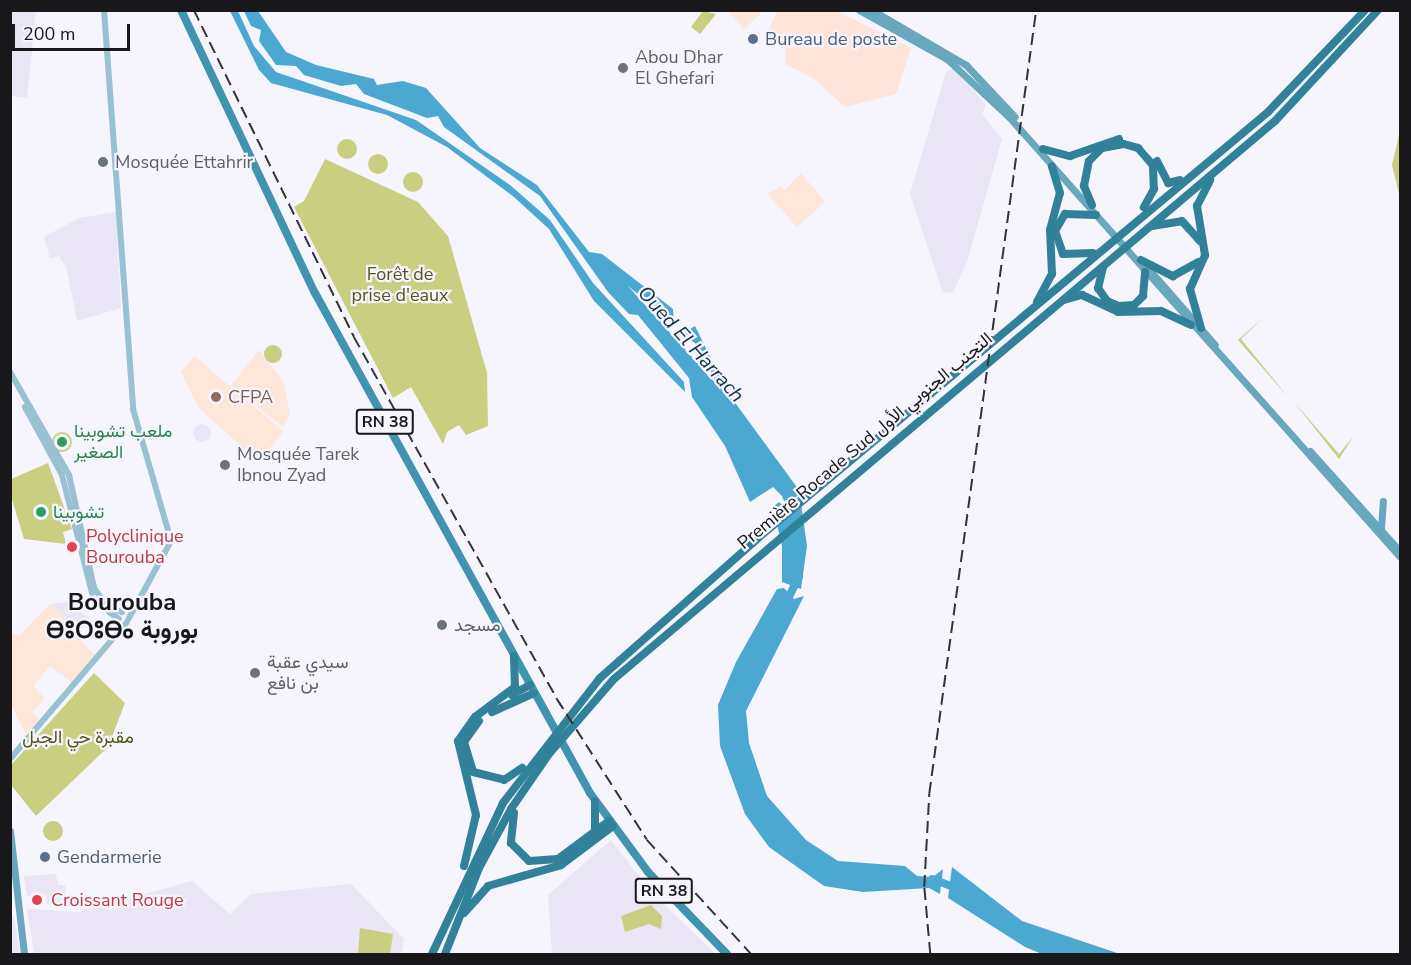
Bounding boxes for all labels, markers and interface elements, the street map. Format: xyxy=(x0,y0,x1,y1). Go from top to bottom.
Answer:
scale bar xyxy=(15,12,134,50)
text: 200 m xyxy=(23,22,75,46)
place label: Bureau de poste xyxy=(765,28,897,50)
marker: Bureau de poste xyxy=(746,32,760,46)
place label: Abou Dhar El Ghefari xyxy=(635,47,723,90)
marker: Abou Dhar El Ghefari xyxy=(616,61,630,75)
place label: Mosquée Ettahrir xyxy=(115,151,253,173)
marker: Mosquée Ettahrir xyxy=(96,155,110,169)
park label: Forêt de prise d'eaux xyxy=(351,264,449,306)
water label: Oued El Harrach xyxy=(633,281,749,407)
street label: Première Rocade Sud التجنب الجنوبي الأول xyxy=(733,328,997,554)
place label: CFPA xyxy=(228,386,273,408)
marker: CFPA xyxy=(209,390,223,404)
road number: RN 38 xyxy=(355,409,415,435)
place label: ملعب تشوبينا الصغير xyxy=(74,421,172,464)
marker: ملعب تشوبينا الصغير xyxy=(55,435,69,449)
place label: Mosquée Tarek Ibnou Zyad xyxy=(237,444,359,486)
marker: Mosquée Tarek Ibnou Zyad xyxy=(218,458,232,472)
place label: تشوبينا xyxy=(53,501,104,523)
marker: تشوبينا xyxy=(34,505,48,519)
place label: Polyclinique Bourouba xyxy=(86,526,184,568)
marker: Polyclinique Bourouba xyxy=(63,538,81,556)
district label: Bourouba ⴱⵓⵔⵓⴱⴰ بوروبة xyxy=(46,589,198,645)
place label: مسجد xyxy=(454,614,501,636)
marker: مسجد xyxy=(435,618,449,632)
place label: سيدي عقبة بن نافع xyxy=(267,652,349,694)
marker: سيدي عقبة بن نافع xyxy=(248,666,262,680)
park label: مقبرة حي الجبل xyxy=(22,726,134,748)
place label: Gendarmerie xyxy=(57,846,162,868)
marker: Gendarmerie xyxy=(38,850,52,864)
road number: RN 38 xyxy=(634,878,694,904)
place label: Croissant Rouge xyxy=(51,889,184,911)
marker: Croissant Rouge xyxy=(28,891,46,909)

